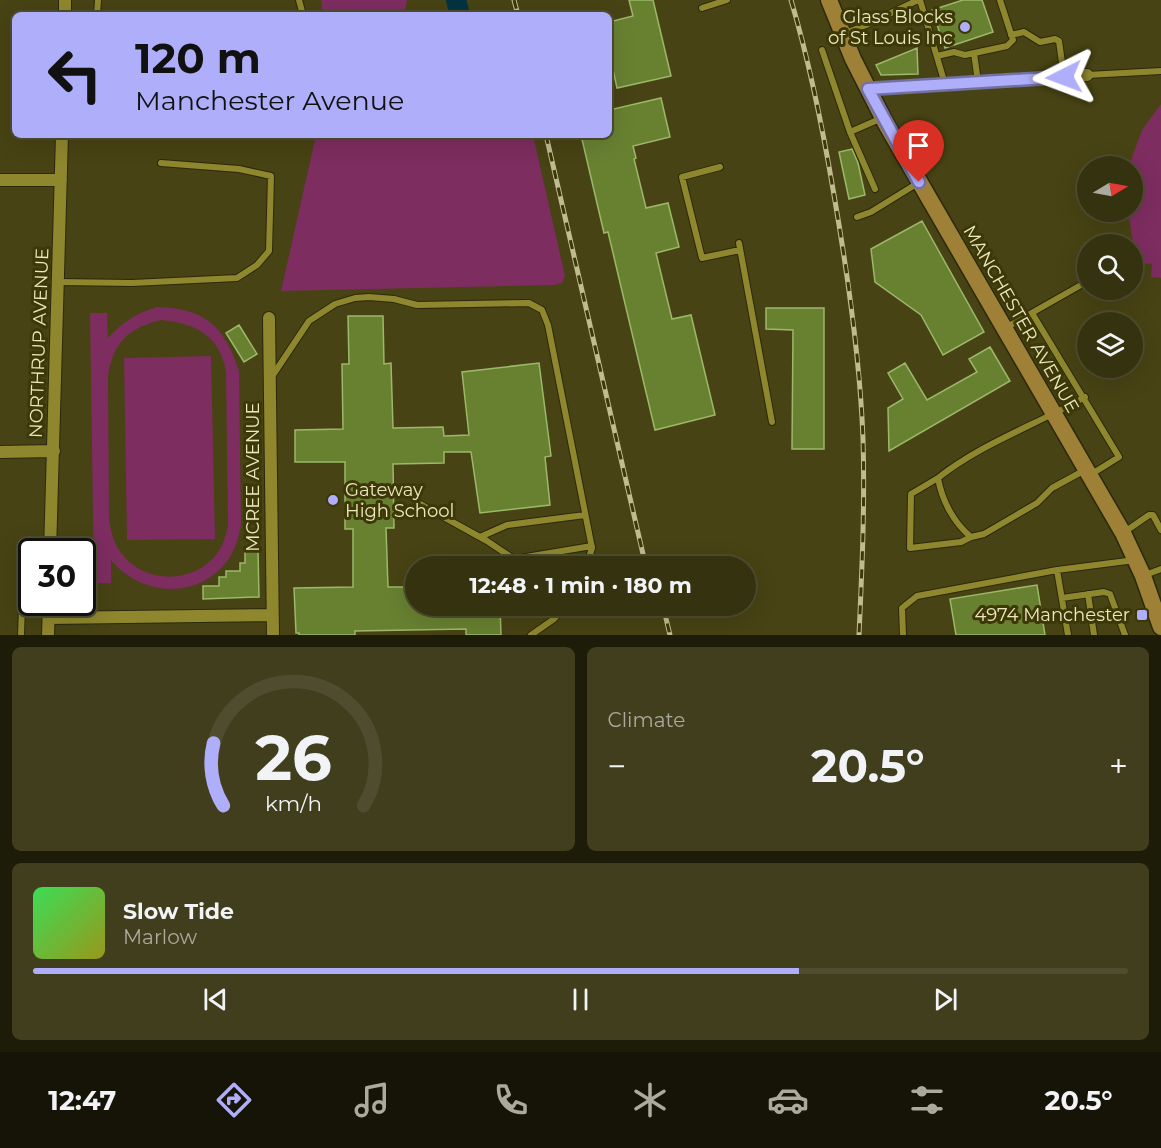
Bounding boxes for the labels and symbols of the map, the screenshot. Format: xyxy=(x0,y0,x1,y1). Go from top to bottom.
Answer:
place label: Glass Blocks of St Louis Inc xyxy=(828,6,953,49)
marker: Glass Blocks of St Louis Inc xyxy=(958,20,972,34)
position arrow xyxy=(1032,45,1096,109)
pin xyxy=(893,120,944,182)
north arrow xyxy=(1077,156,1143,222)
street label: MANCHESTER AVENUE xyxy=(958,221,1084,417)
street label: NORTHRUP AVENUE xyxy=(25,248,53,438)
street label: MCREE AVENUE xyxy=(242,402,264,552)
place label: Gateway High School xyxy=(345,479,454,522)
marker: Gateway High School xyxy=(326,493,340,507)
speed limit sign: 30 xyxy=(18,538,96,616)
place label: 4974 Manchester xyxy=(975,604,1130,626)
marker: 4974 Manchester xyxy=(1135,608,1149,622)

